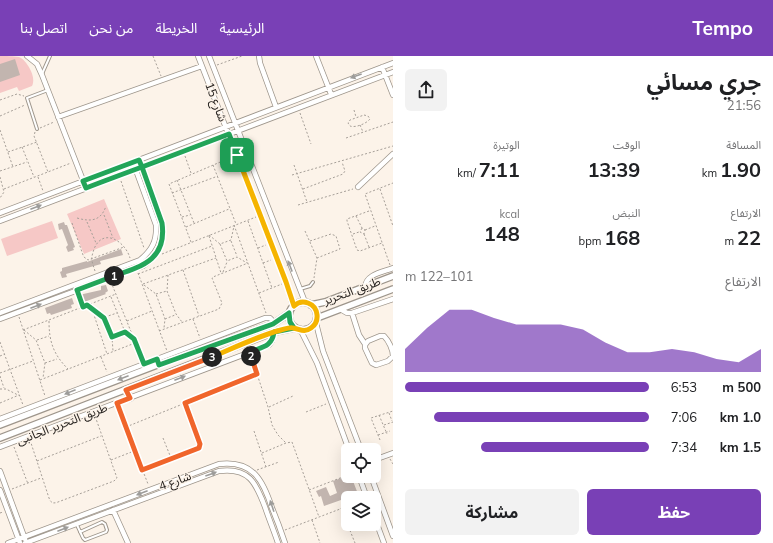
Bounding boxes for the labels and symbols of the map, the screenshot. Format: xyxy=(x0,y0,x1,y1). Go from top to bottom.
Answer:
one-way arrow xyxy=(350,74,362,80)
street label: شارع 15 xyxy=(200,80,231,124)
pin xyxy=(220,138,254,172)
one-way arrow xyxy=(31,203,43,209)
one-way arrow xyxy=(287,259,293,271)
pin: 1 xyxy=(104,266,124,286)
street label: طريق التحرير xyxy=(320,273,383,309)
one-way arrow xyxy=(31,302,43,308)
pin: 2 xyxy=(241,346,261,366)
pin: 3 xyxy=(202,347,222,367)
one-way arrow xyxy=(175,375,187,381)
one-way arrow xyxy=(116,376,128,382)
one-way arrow xyxy=(65,389,76,395)
street label: طريق التحرير الجانبى xyxy=(14,399,110,449)
street label: شارع 4 xyxy=(156,468,194,495)
one-way arrow xyxy=(205,471,217,477)
one-way arrow xyxy=(135,490,147,496)
one-way arrow xyxy=(269,500,275,512)
one-way arrow xyxy=(57,525,69,531)

